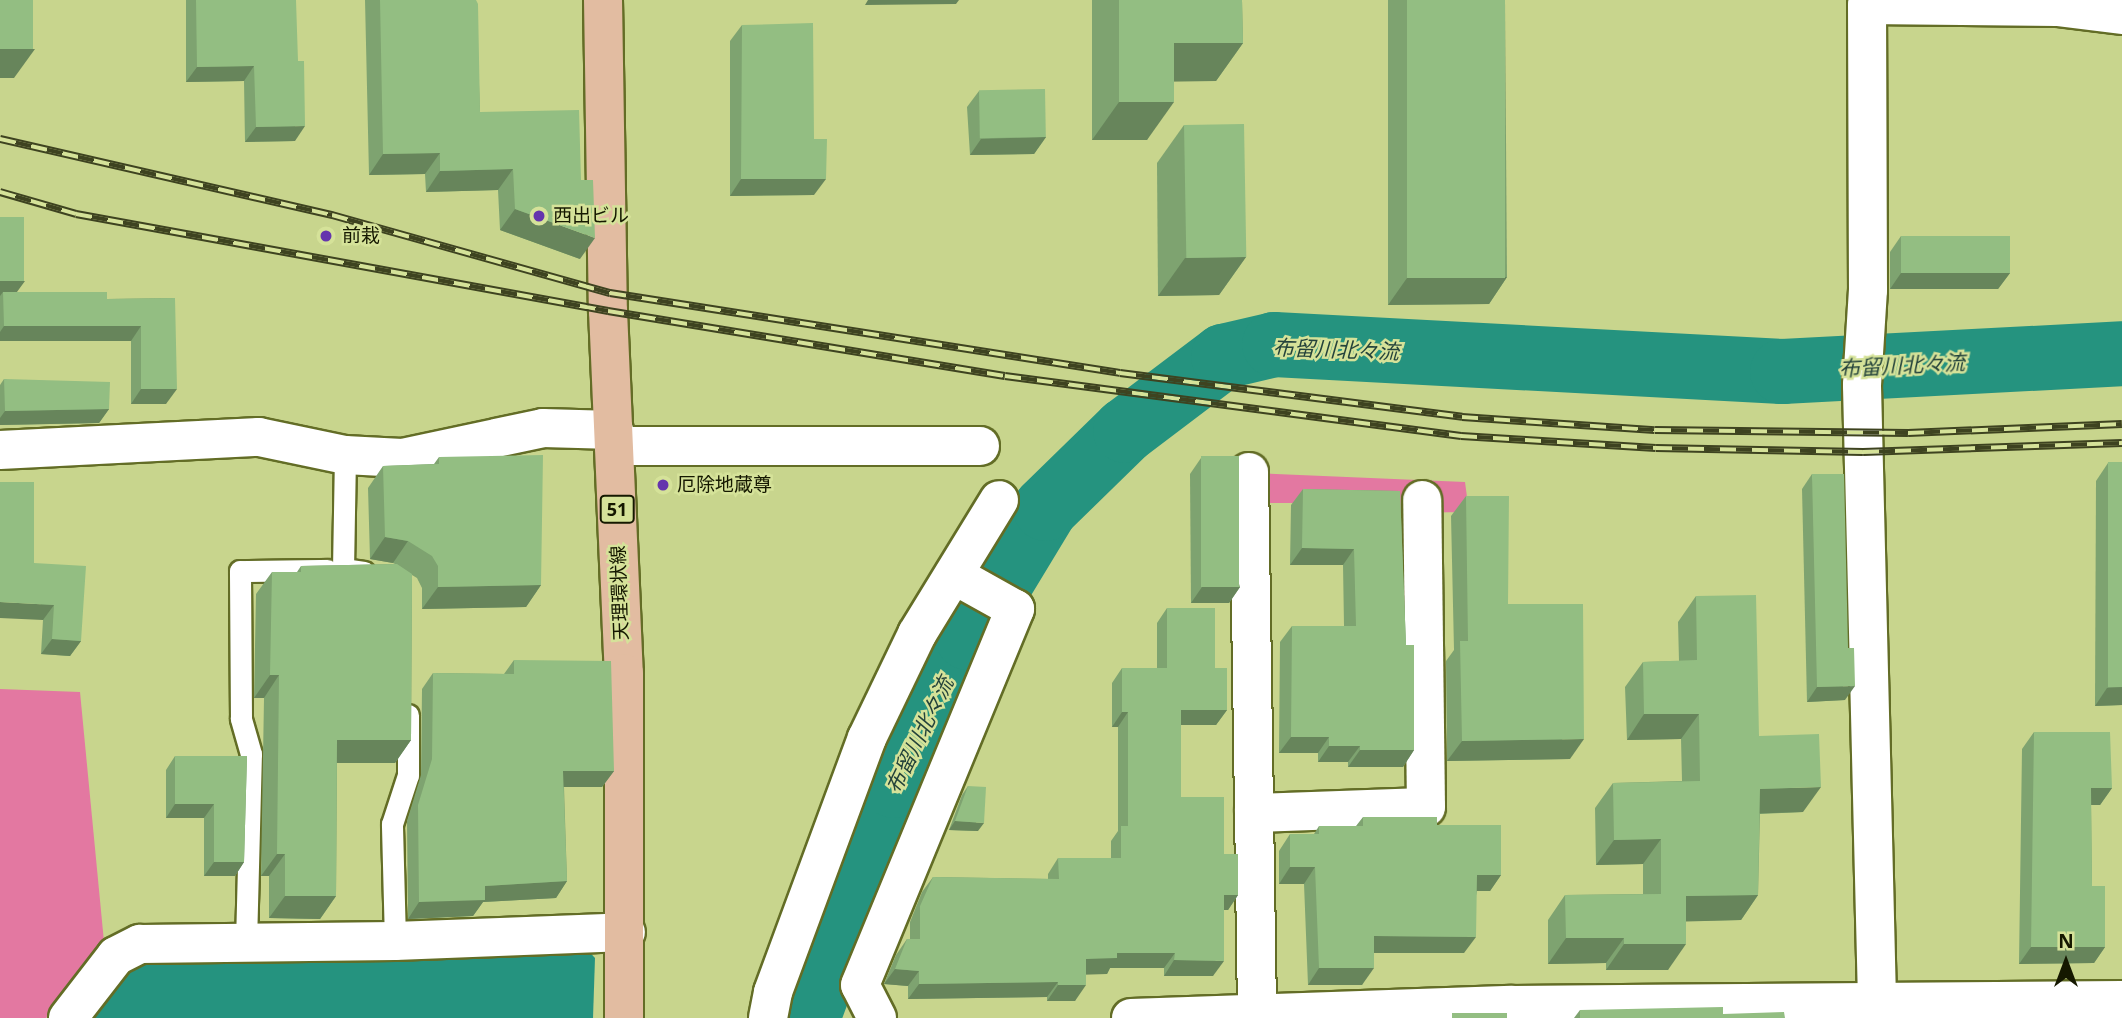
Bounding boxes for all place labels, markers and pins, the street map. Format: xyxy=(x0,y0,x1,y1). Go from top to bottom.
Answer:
place label: 西出ビル xyxy=(553,205,629,227)
marker: 西出ビル xyxy=(531,208,547,224)
place label: 前栽 xyxy=(342,225,380,247)
marker: 前栽 xyxy=(316,226,336,246)
place label: 厄除地蔵尊 xyxy=(677,474,772,496)
marker: 厄除地蔵尊 xyxy=(655,477,671,493)

